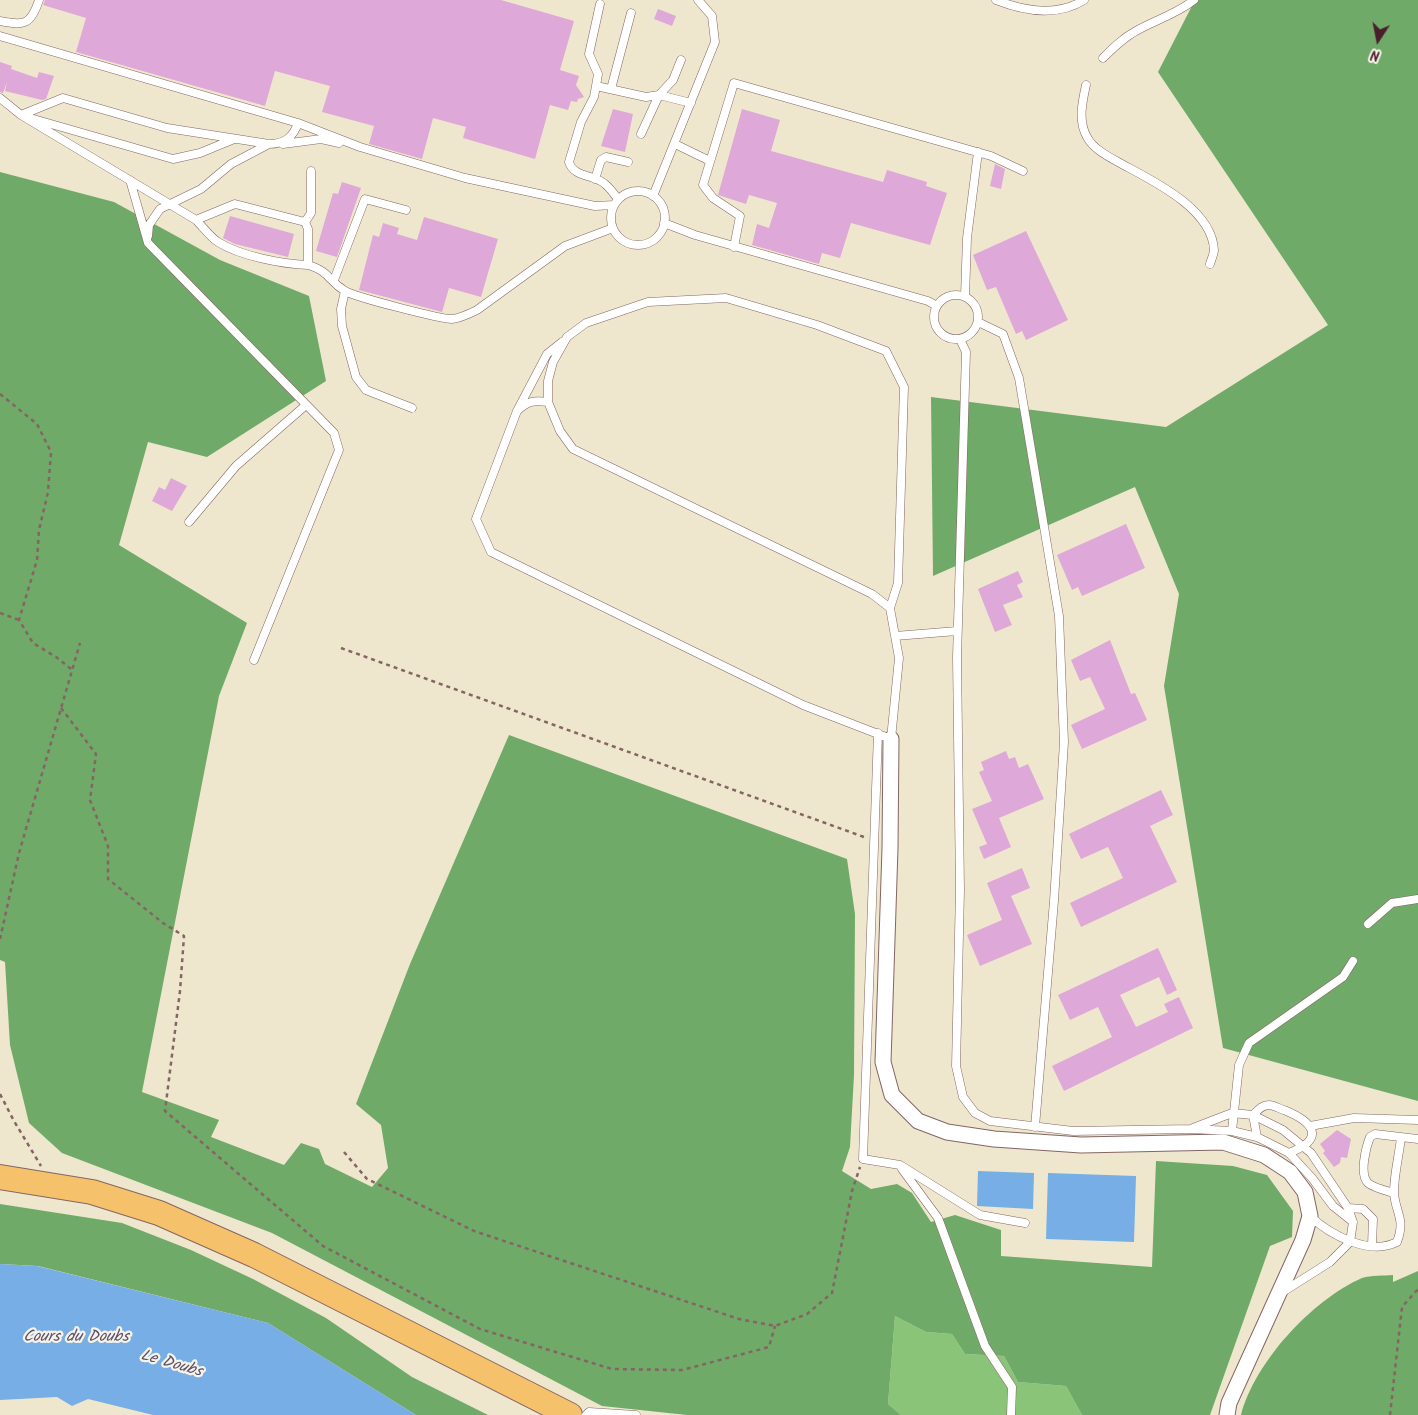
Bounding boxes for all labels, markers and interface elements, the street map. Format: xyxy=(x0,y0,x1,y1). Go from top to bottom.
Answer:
north arrow xyxy=(1353,15,1403,65)
text: N xyxy=(1369,43,1382,66)
water label: Cours du Doubs xyxy=(23,1328,129,1348)
water label: Le Doubs xyxy=(138,1347,204,1383)

